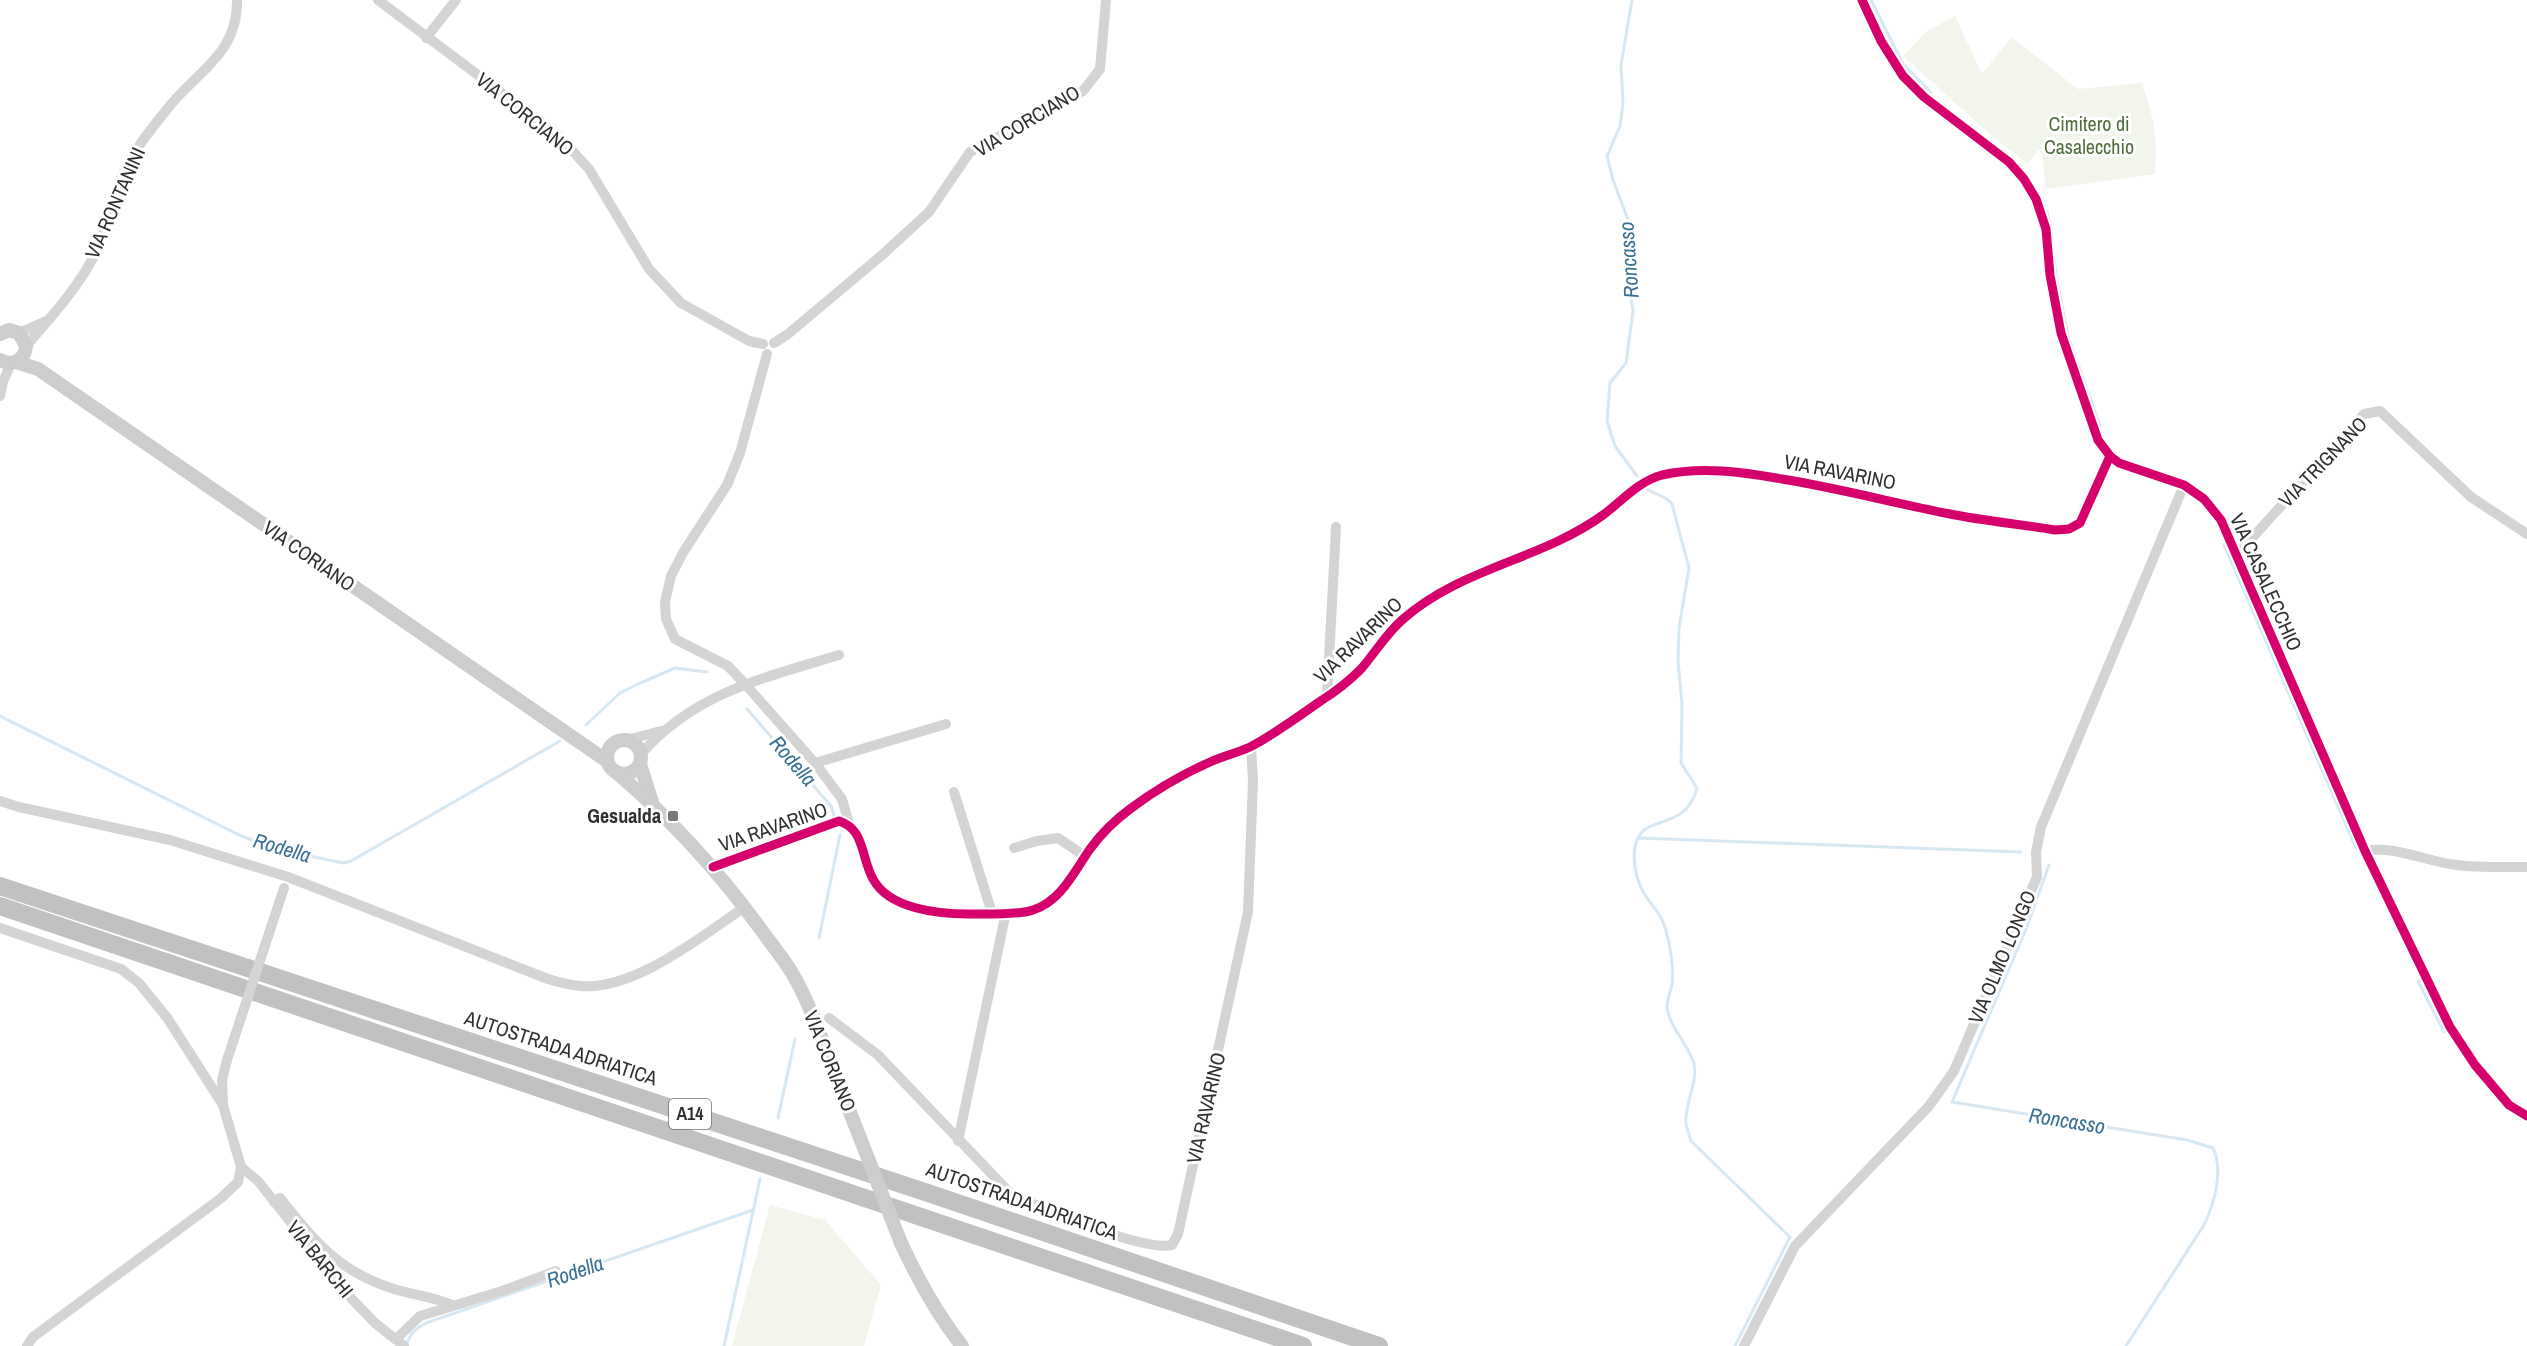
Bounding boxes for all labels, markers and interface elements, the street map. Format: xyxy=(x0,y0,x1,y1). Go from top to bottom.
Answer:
street label: VIA CORCIANO xyxy=(471,66,580,161)
street label: VIA CORCIANO xyxy=(969,78,1084,163)
park label: Cimitero di Casalecchio xyxy=(2044,110,2134,160)
street label: VIA RONTANINI xyxy=(78,143,151,263)
water label: Roncasso xyxy=(1611,221,1646,299)
street label: VIA TRIGNANO xyxy=(2273,410,2373,513)
street label: VIA RAVARINO xyxy=(1782,447,1898,496)
street label: VIA CASALECCHIO xyxy=(2224,509,2309,655)
street label: VIA CORIANO xyxy=(258,514,361,597)
street label: VIA RAVARINO xyxy=(1307,591,1408,689)
water label: Rodella xyxy=(763,729,823,792)
street label: VIA RAVARINO xyxy=(715,795,831,858)
place label: Gesualda xyxy=(587,802,661,829)
marker: Gesualda xyxy=(666,809,680,823)
water label: Rodella xyxy=(250,826,314,870)
street label: VIA OLMO LONGO xyxy=(1961,886,2042,1028)
street label: AUTOSTRADA ADRIATICA xyxy=(461,1003,661,1091)
street label: VIA CORIANO xyxy=(798,1006,863,1115)
street label: VIA RAVARINO xyxy=(1180,1050,1231,1166)
road number: A14 xyxy=(669,1099,711,1129)
water label: Roncasso xyxy=(2027,1100,2107,1141)
street label: AUTOSTRADA ADRIATICA xyxy=(922,1155,1122,1246)
street label: VIA BARCHI xyxy=(281,1214,360,1303)
water label: Rodella xyxy=(543,1248,607,1295)

